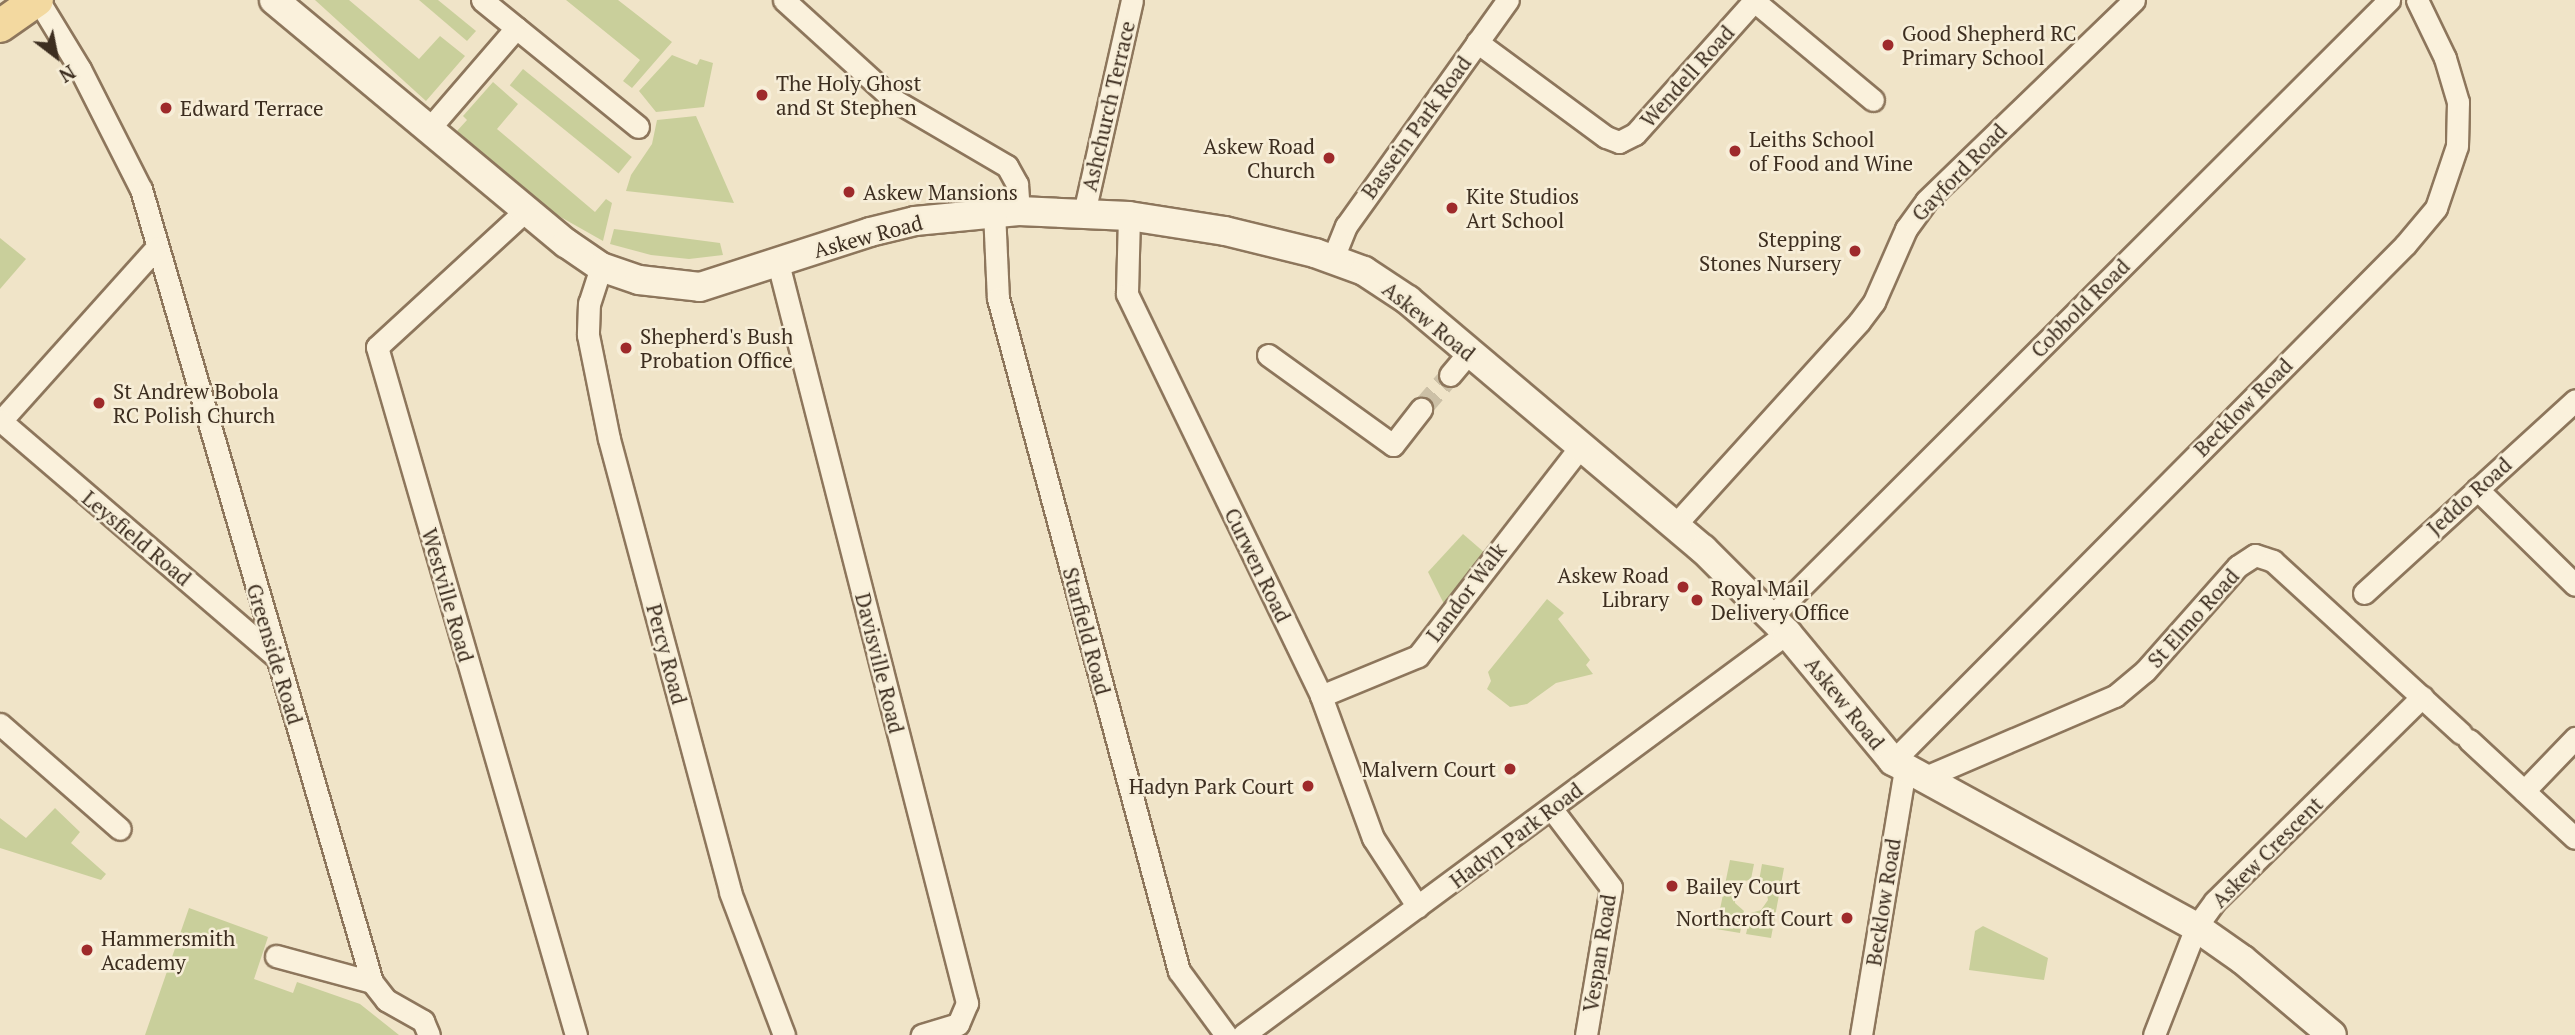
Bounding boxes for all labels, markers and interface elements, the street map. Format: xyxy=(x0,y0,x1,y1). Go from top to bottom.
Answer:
street label: Ashchurch Terrace xyxy=(1076,18,1140,194)
street label: Wendell Road xyxy=(1635,20,1739,132)
place label: Good Shepherd RC Primary School xyxy=(1902,20,2076,70)
north arrow xyxy=(21,21,91,91)
marker: Good Shepherd RC Primary School xyxy=(1880,37,1896,53)
street label: Bassein Park Road xyxy=(1356,51,1476,203)
text: N xyxy=(55,60,80,89)
place label: The Holy Ghost and St Stephen xyxy=(776,70,921,120)
marker: The Holy Ghost and St Stephen xyxy=(754,87,770,103)
place label: Edward Terrace xyxy=(180,95,324,121)
marker: Edward Terrace xyxy=(158,100,174,116)
street label: Gayford Road xyxy=(1906,118,2012,226)
place label: Leiths School of Food and Wine xyxy=(1749,126,1913,176)
place label: Askew Road Church xyxy=(1203,133,1315,183)
marker: Leiths School of Food and Wine xyxy=(1727,143,1743,159)
marker: Askew Road Church xyxy=(1321,150,1337,166)
place label: Askew Mansions xyxy=(863,179,1018,205)
place label: Kite Studios Art School xyxy=(1466,183,1579,233)
marker: Askew Mansions xyxy=(841,184,857,200)
marker: Kite Studios Art School xyxy=(1444,200,1460,216)
street label: Askew Road xyxy=(811,209,925,263)
place label: Stepping Stones Nursery xyxy=(1699,226,1841,276)
marker: Stepping Stones Nursery xyxy=(1847,243,1863,259)
street label: Cobbold Road xyxy=(2025,253,2135,363)
street label: Askew Road xyxy=(1378,276,1480,366)
place label: Shepherd's Bush Probation Office xyxy=(640,323,793,373)
marker: Shepherd's Bush Probation Office xyxy=(618,340,634,356)
street label: Becklow Road xyxy=(2188,352,2298,462)
place label: St Andrew Bobola RC Polish Church xyxy=(113,378,279,428)
marker: St Andrew Bobola RC Polish Church xyxy=(91,395,107,411)
street label: Jeddo Road xyxy=(2422,452,2516,540)
street label: Leysfield Road xyxy=(77,485,197,591)
street label: Curwen Road xyxy=(1220,504,1296,626)
street label: Westville Road xyxy=(417,525,479,665)
street label: Landor Walk xyxy=(1421,538,1511,646)
place label: Askew Road Library xyxy=(1557,562,1669,612)
street label: St Elmo Road xyxy=(2142,563,2244,673)
street label: Starfield Road xyxy=(1058,565,1116,697)
place label: Royal Mail Delivery Office xyxy=(1711,575,1849,625)
marker: Askew Road Library xyxy=(1675,579,1691,595)
street label: Greenside Road xyxy=(242,581,308,727)
street label: Davisville Road xyxy=(850,590,910,736)
marker: Royal Mail Delivery Office xyxy=(1689,592,1705,608)
street label: Percy Road xyxy=(642,601,692,707)
street label: Askew Road xyxy=(1800,652,1890,754)
place label: Malvern Court xyxy=(1362,756,1496,782)
marker: Malvern Court xyxy=(1502,761,1518,777)
place label: Hadyn Park Court xyxy=(1129,773,1294,799)
street label: Hadyn Park Road xyxy=(1445,777,1587,893)
marker: Hadyn Park Court xyxy=(1300,778,1316,794)
street label: Askew Crescent xyxy=(2206,791,2328,913)
street label: Becklow Road xyxy=(1860,836,1906,968)
place label: Bailey Court xyxy=(1686,873,1801,899)
marker: Bailey Court xyxy=(1664,878,1680,894)
street label: Vespan Road xyxy=(1577,892,1621,1014)
place label: Northcroft Court xyxy=(1676,905,1833,931)
marker: Northcroft Court xyxy=(1839,910,1855,926)
place label: Hammersmith Academy xyxy=(101,925,235,975)
marker: Hammersmith Academy xyxy=(79,942,95,958)

